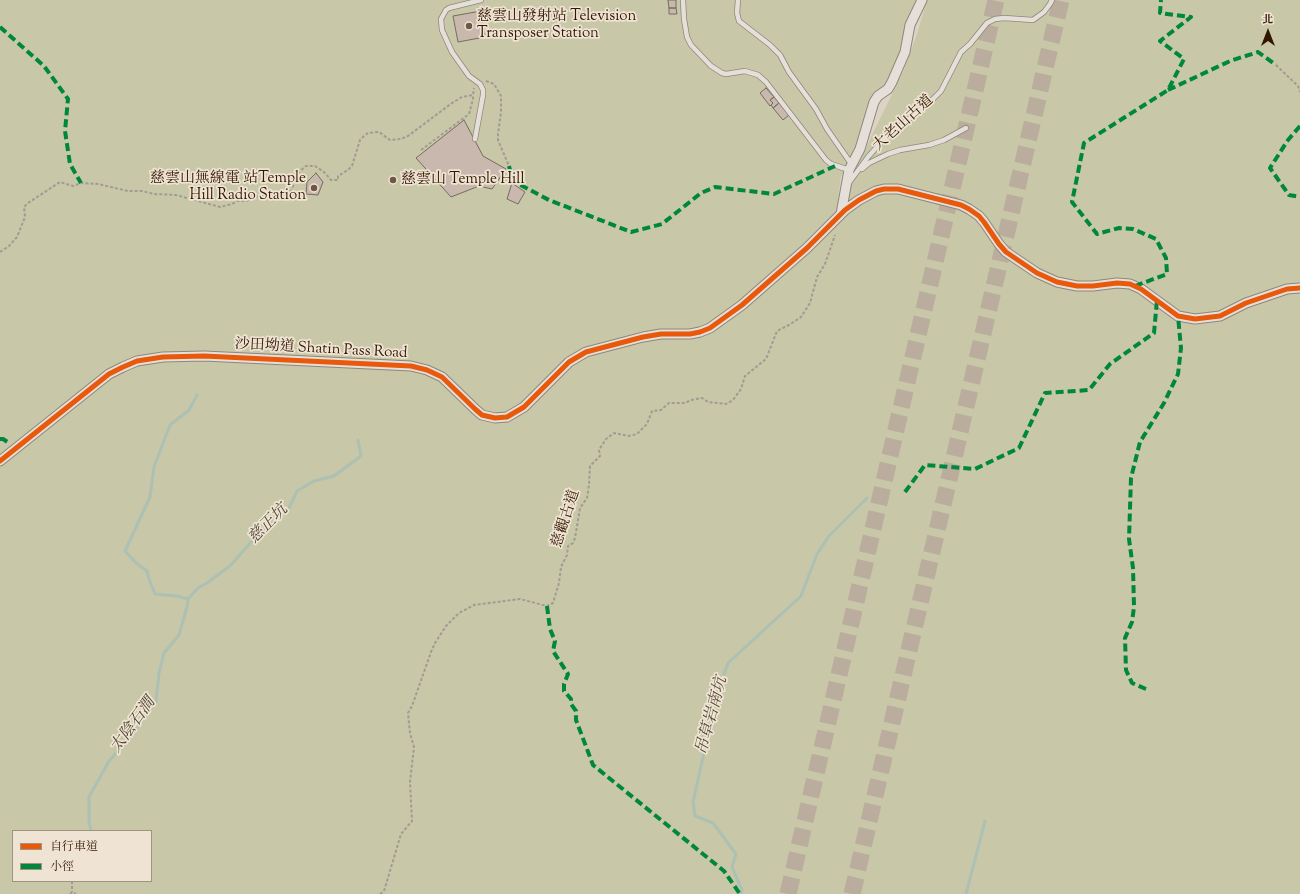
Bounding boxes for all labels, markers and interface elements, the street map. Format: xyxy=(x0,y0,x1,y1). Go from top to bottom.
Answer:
place label: 慈雲山發射站 Television Transposer Station xyxy=(477,8,636,43)
north arrow xyxy=(1248,12,1288,52)
text: 北 xyxy=(1263,12,1274,28)
marker: 慈雲山發射站 Television Transposer Station xyxy=(464,21,474,31)
street label: 大老山古道 xyxy=(870,92,938,156)
place label: 慈雲山無線電 站Temple Hill Radio Station xyxy=(150,170,306,205)
place label: 慈雲山 Temple Hill xyxy=(401,171,525,189)
marker: 慈雲山 Temple Hill xyxy=(388,175,398,185)
marker: 慈雲山無線電 站Temple Hill Radio Station xyxy=(309,183,319,193)
street label: 沙田坳道 Shatin Pass Road xyxy=(234,336,408,364)
street label: 慈觀古道 xyxy=(549,488,585,550)
water label: 慈正坑 xyxy=(245,501,293,549)
water label: 吊草岩南坑 xyxy=(693,675,733,757)
water label: 太陰石澗 xyxy=(107,694,161,758)
legend xyxy=(12,830,152,882)
text: 自行車道 xyxy=(50,838,98,856)
text: 小徑 xyxy=(50,858,74,876)

